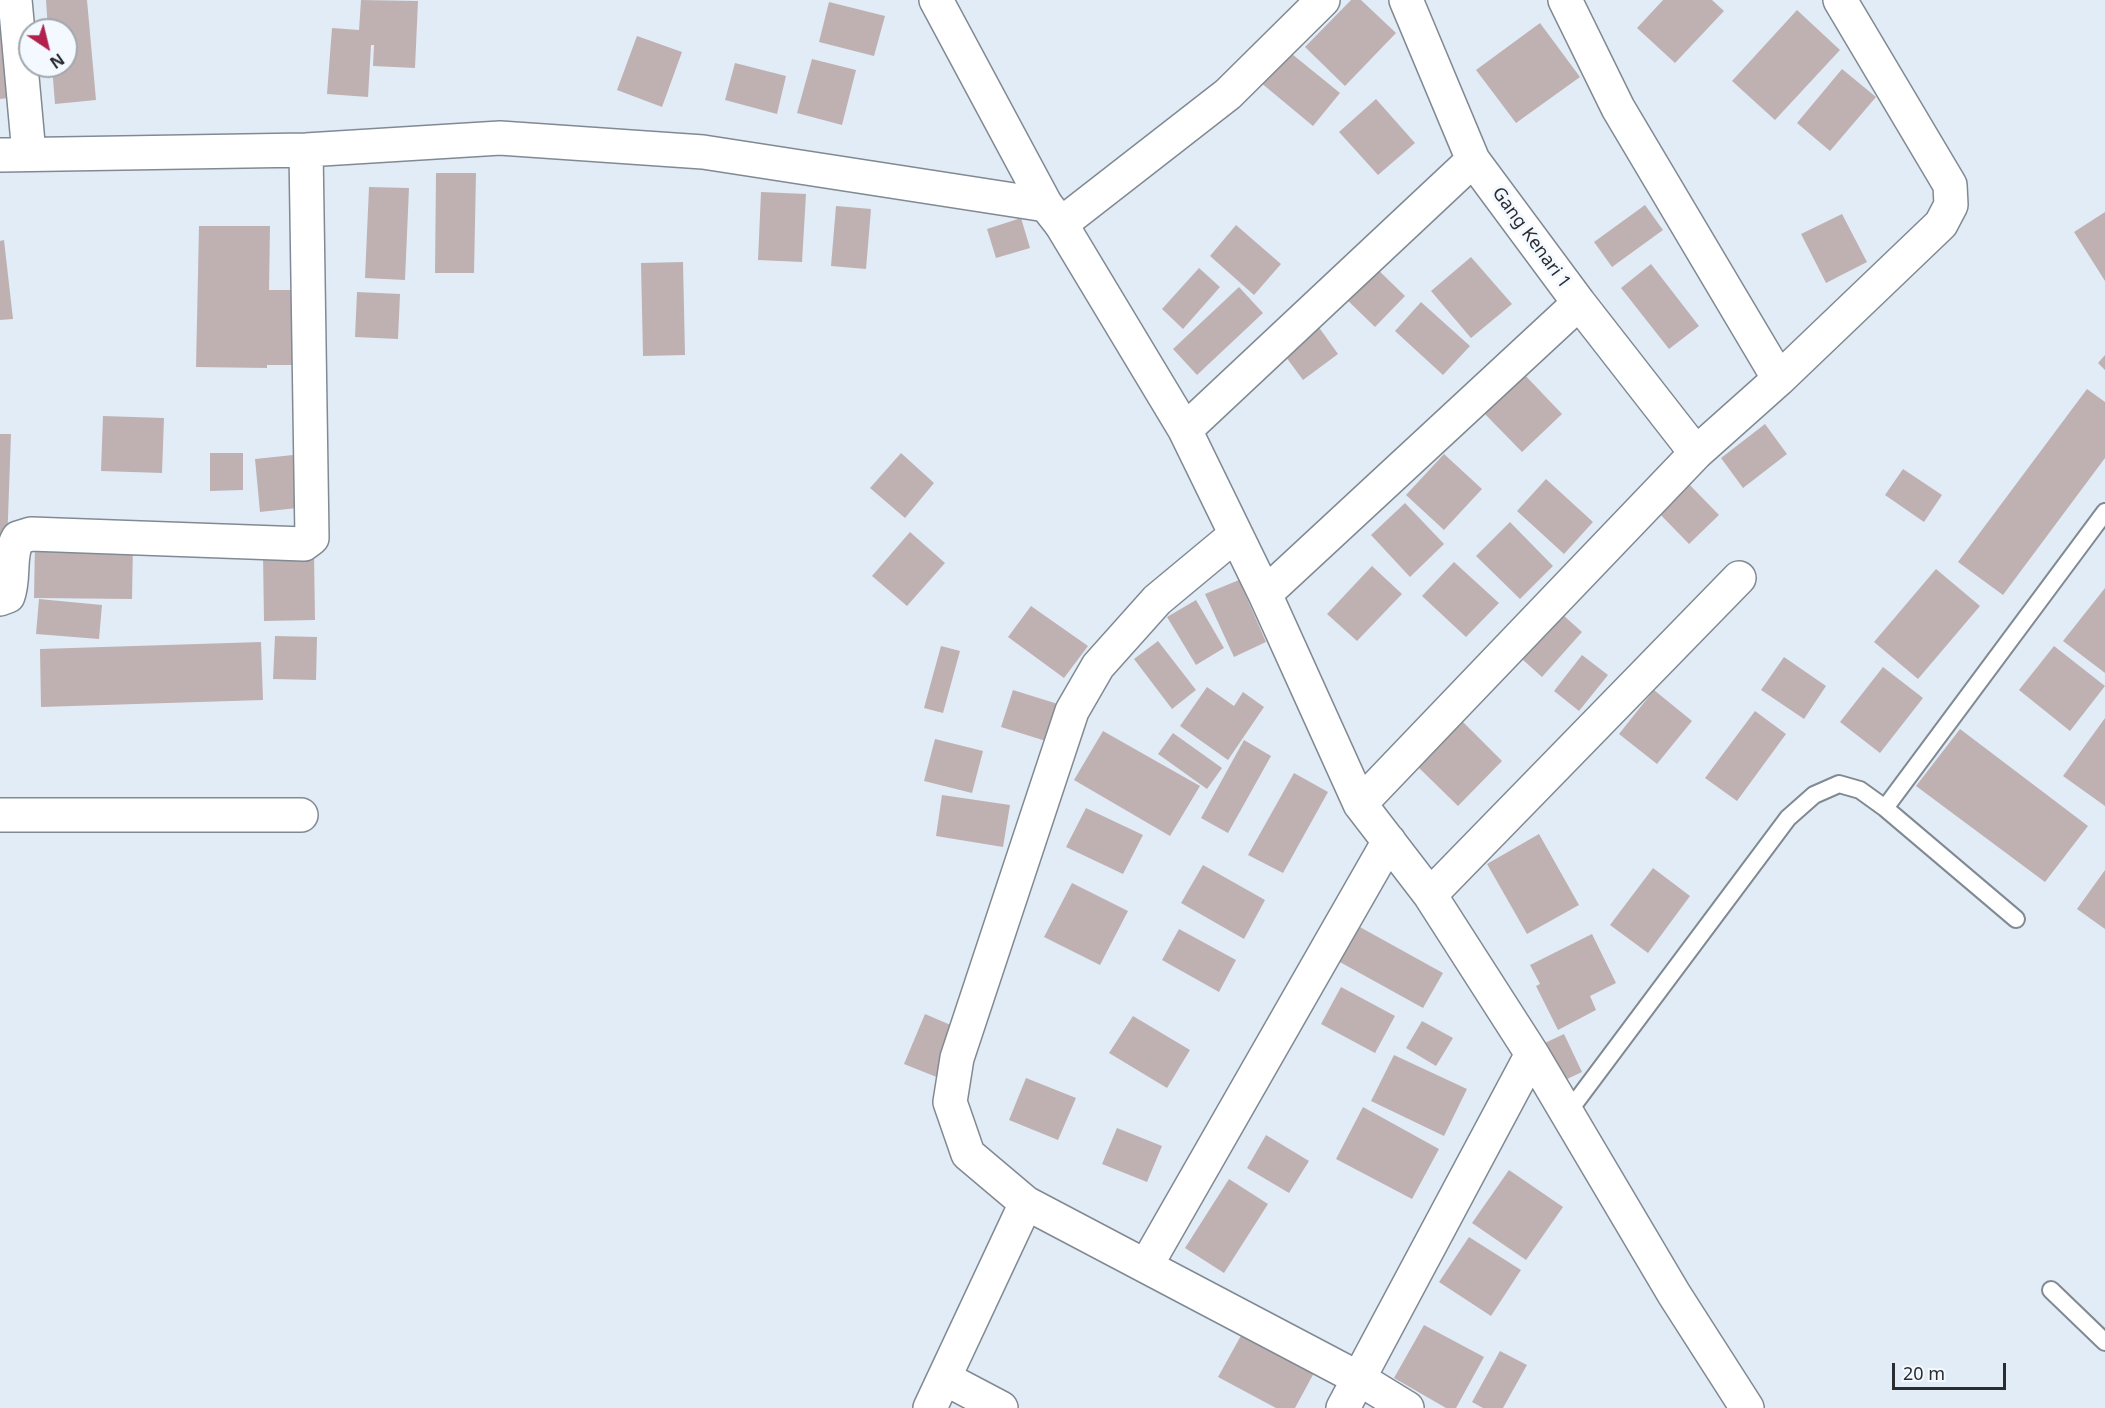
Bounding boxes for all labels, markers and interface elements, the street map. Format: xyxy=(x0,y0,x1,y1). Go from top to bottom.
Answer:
north arrow xyxy=(18,18,78,78)
text: N xyxy=(46,48,69,74)
street label: Gang Kenari 1 xyxy=(1487,183,1575,293)
scale bar xyxy=(1895,1351,2009,1389)
text: 20 m xyxy=(1903,1361,1945,1385)

